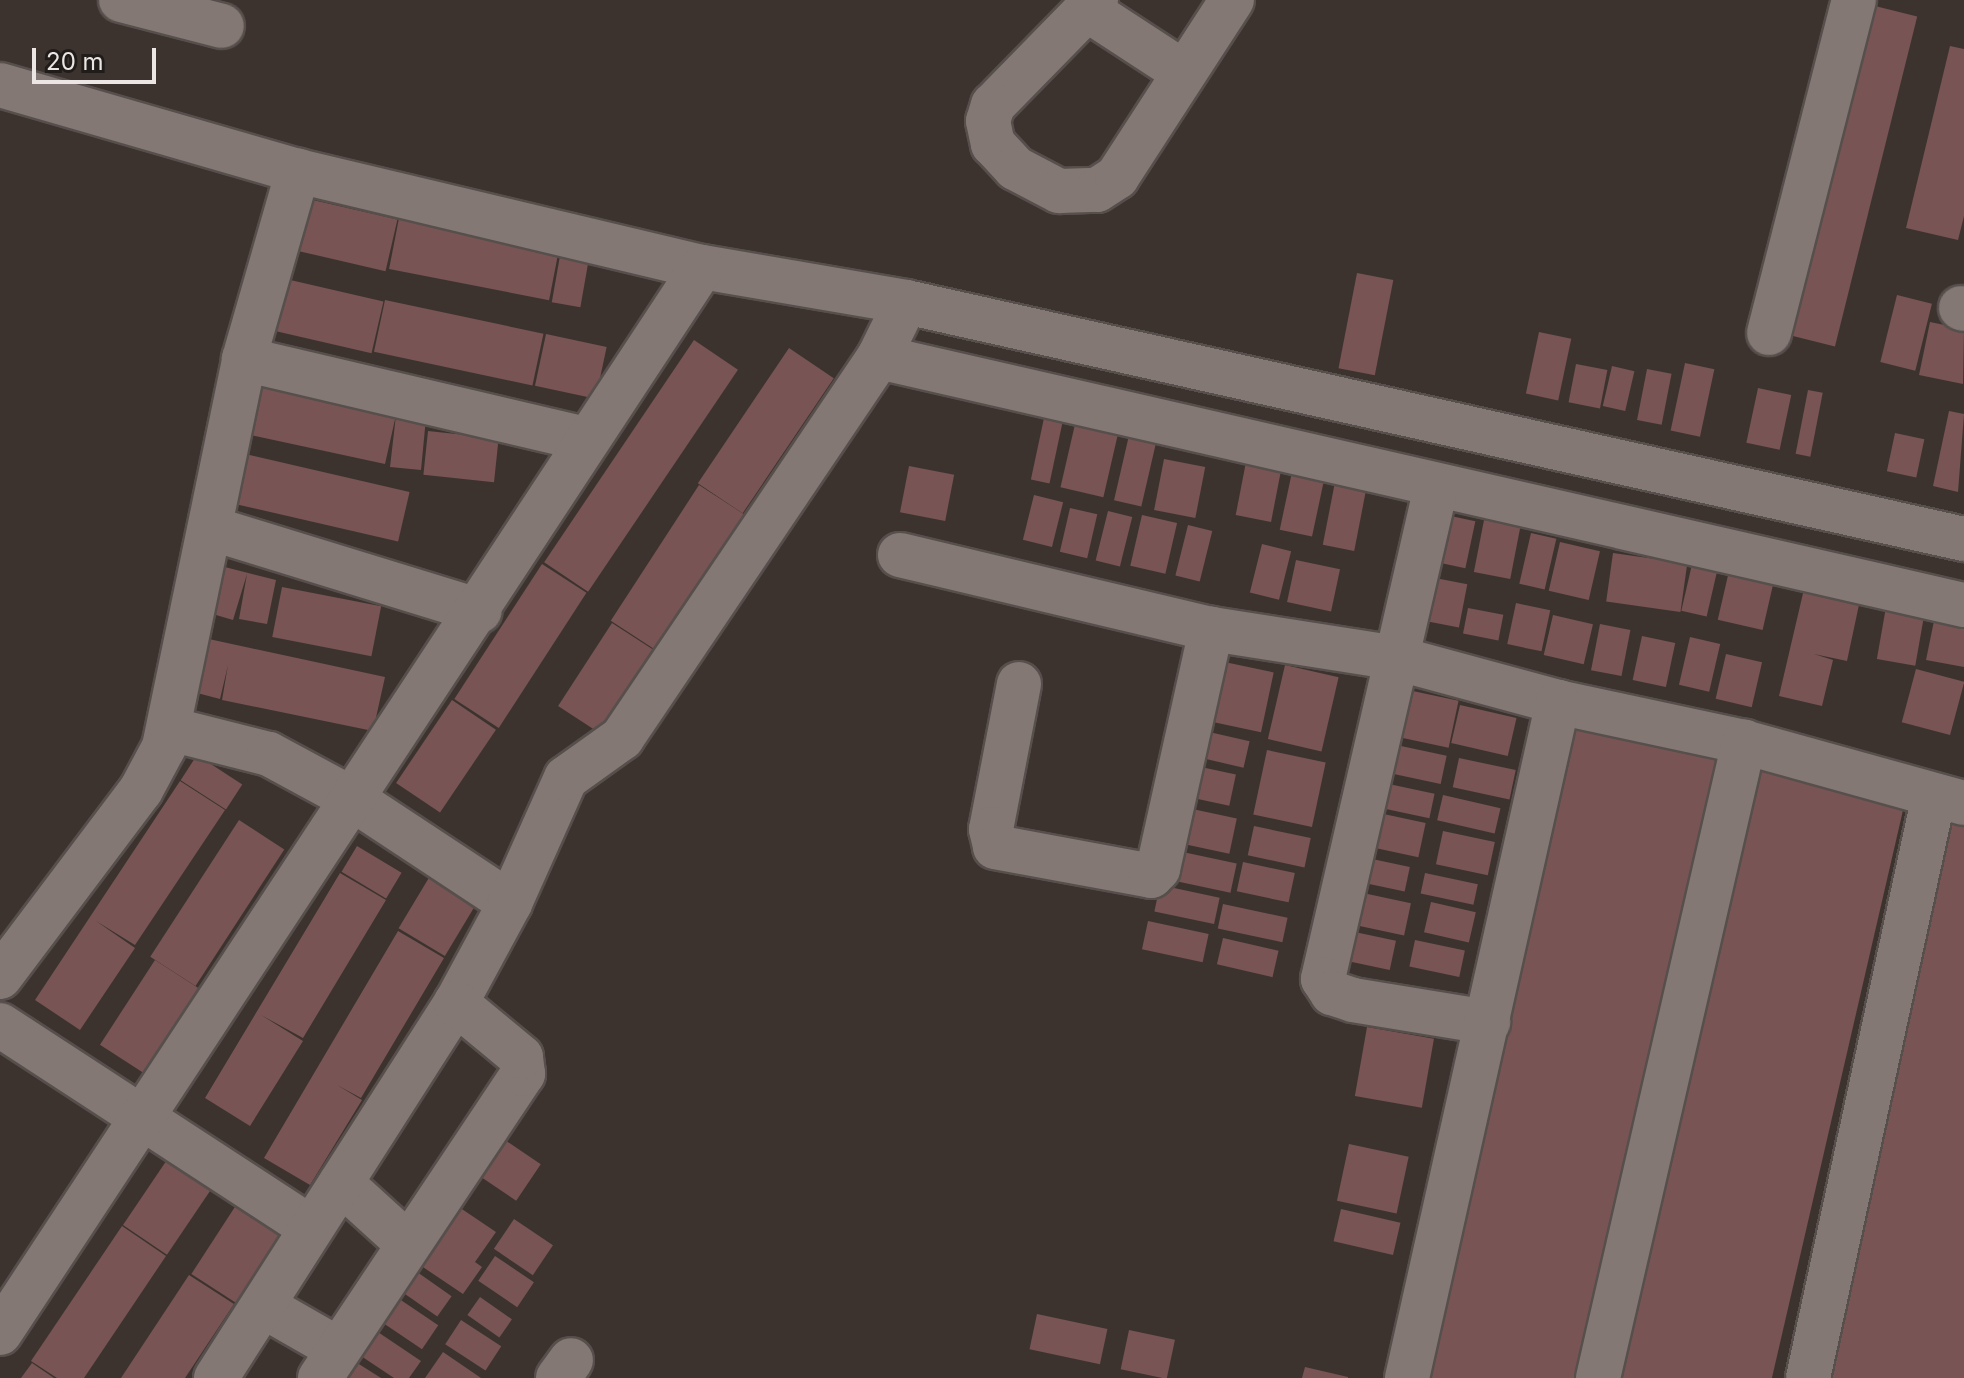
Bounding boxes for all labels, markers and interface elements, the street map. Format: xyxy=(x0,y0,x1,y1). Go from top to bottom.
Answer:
scale bar xyxy=(36,32,160,82)
text: 20 m xyxy=(46,47,104,76)

